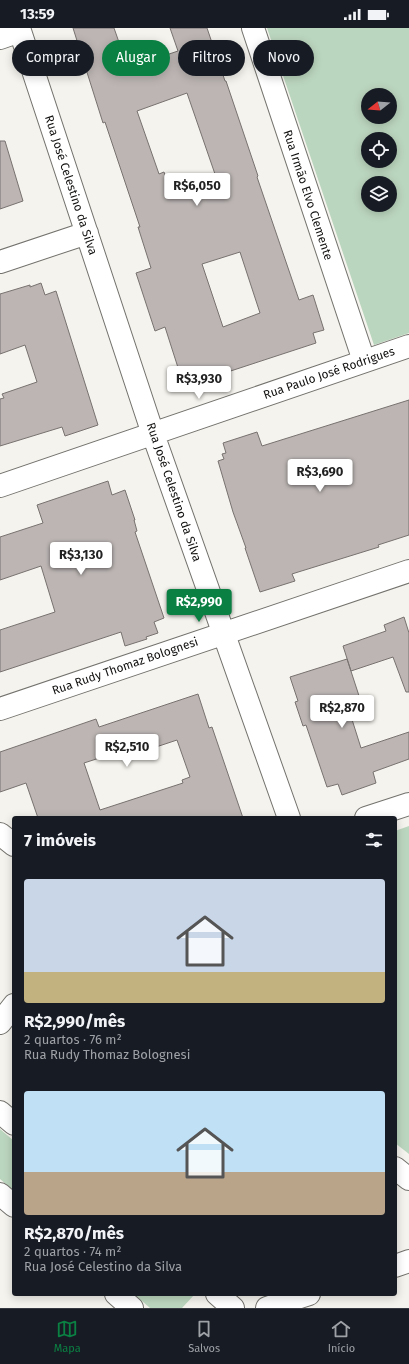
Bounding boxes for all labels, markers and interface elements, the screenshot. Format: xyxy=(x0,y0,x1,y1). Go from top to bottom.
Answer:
text: 13:59 xyxy=(20,5,55,23)
chip: Comprar xyxy=(12,40,94,76)
chip: Alugar xyxy=(102,40,170,76)
chip: Filtros xyxy=(178,40,245,76)
chip: Novo xyxy=(253,40,314,76)
north arrow xyxy=(361,88,397,124)
map controls xyxy=(361,88,397,212)
street label: Rua José Celestino da Silva xyxy=(42,113,100,257)
street label: Rua Irmão Elvo Clemente xyxy=(280,128,336,262)
button: locate xyxy=(361,132,397,168)
pin: R$6,050 xyxy=(160,173,234,207)
button: layers xyxy=(361,176,397,212)
text: R$6,050 xyxy=(173,178,221,193)
street label: Rua Paulo José Rodrigues xyxy=(262,344,397,402)
pin: R$3,930 xyxy=(162,366,236,400)
text: R$3,930 xyxy=(176,371,222,386)
street label: Rua José Celestino da Silva xyxy=(144,421,204,563)
pin: R$3,690 xyxy=(283,459,357,493)
text: R$3,690 xyxy=(297,464,343,479)
pin: R$3,130 xyxy=(44,542,118,576)
text: R$3,130 xyxy=(59,547,103,562)
pin: R$2,990 xyxy=(162,589,236,623)
text: R$2,990 xyxy=(176,594,222,609)
street label: Rua Rudy Thomaz Bolognesi xyxy=(50,634,200,698)
pin: R$2,870 xyxy=(305,695,379,729)
text: R$2,870 xyxy=(319,700,365,715)
pin: R$2,510 xyxy=(90,734,164,768)
text: R$2,510 xyxy=(105,739,149,754)
icon: filters xyxy=(363,829,385,851)
text: 7 imóveis xyxy=(24,830,96,851)
icon: home xyxy=(169,905,241,977)
text: R$2,990/mês xyxy=(24,1011,125,1032)
text: 2 quartos · 76 m² xyxy=(24,1032,122,1047)
text: Rua Rudy Thomaz Bolognesi xyxy=(24,1047,190,1062)
icon: home xyxy=(169,1117,241,1189)
text: R$2,870/mês xyxy=(24,1223,124,1244)
text: 2 quartos · 74 m² xyxy=(24,1244,121,1259)
text: Rua José Celestino da Silva xyxy=(24,1259,182,1274)
tab: Mapa xyxy=(54,1318,81,1355)
tab: Salvos xyxy=(188,1318,220,1355)
tab: Início xyxy=(328,1318,355,1355)

